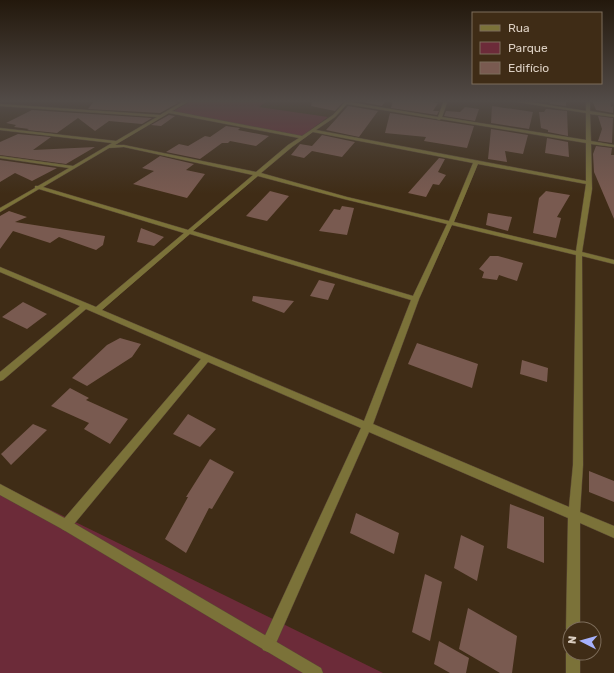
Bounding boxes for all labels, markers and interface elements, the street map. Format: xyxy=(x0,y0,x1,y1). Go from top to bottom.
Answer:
legend xyxy=(472,12,602,84)
text: Rua xyxy=(508,21,530,35)
text: Parque xyxy=(508,41,548,55)
text: Edifício xyxy=(508,61,549,75)
north arrow xyxy=(562,621,602,661)
text: N xyxy=(566,635,579,645)

